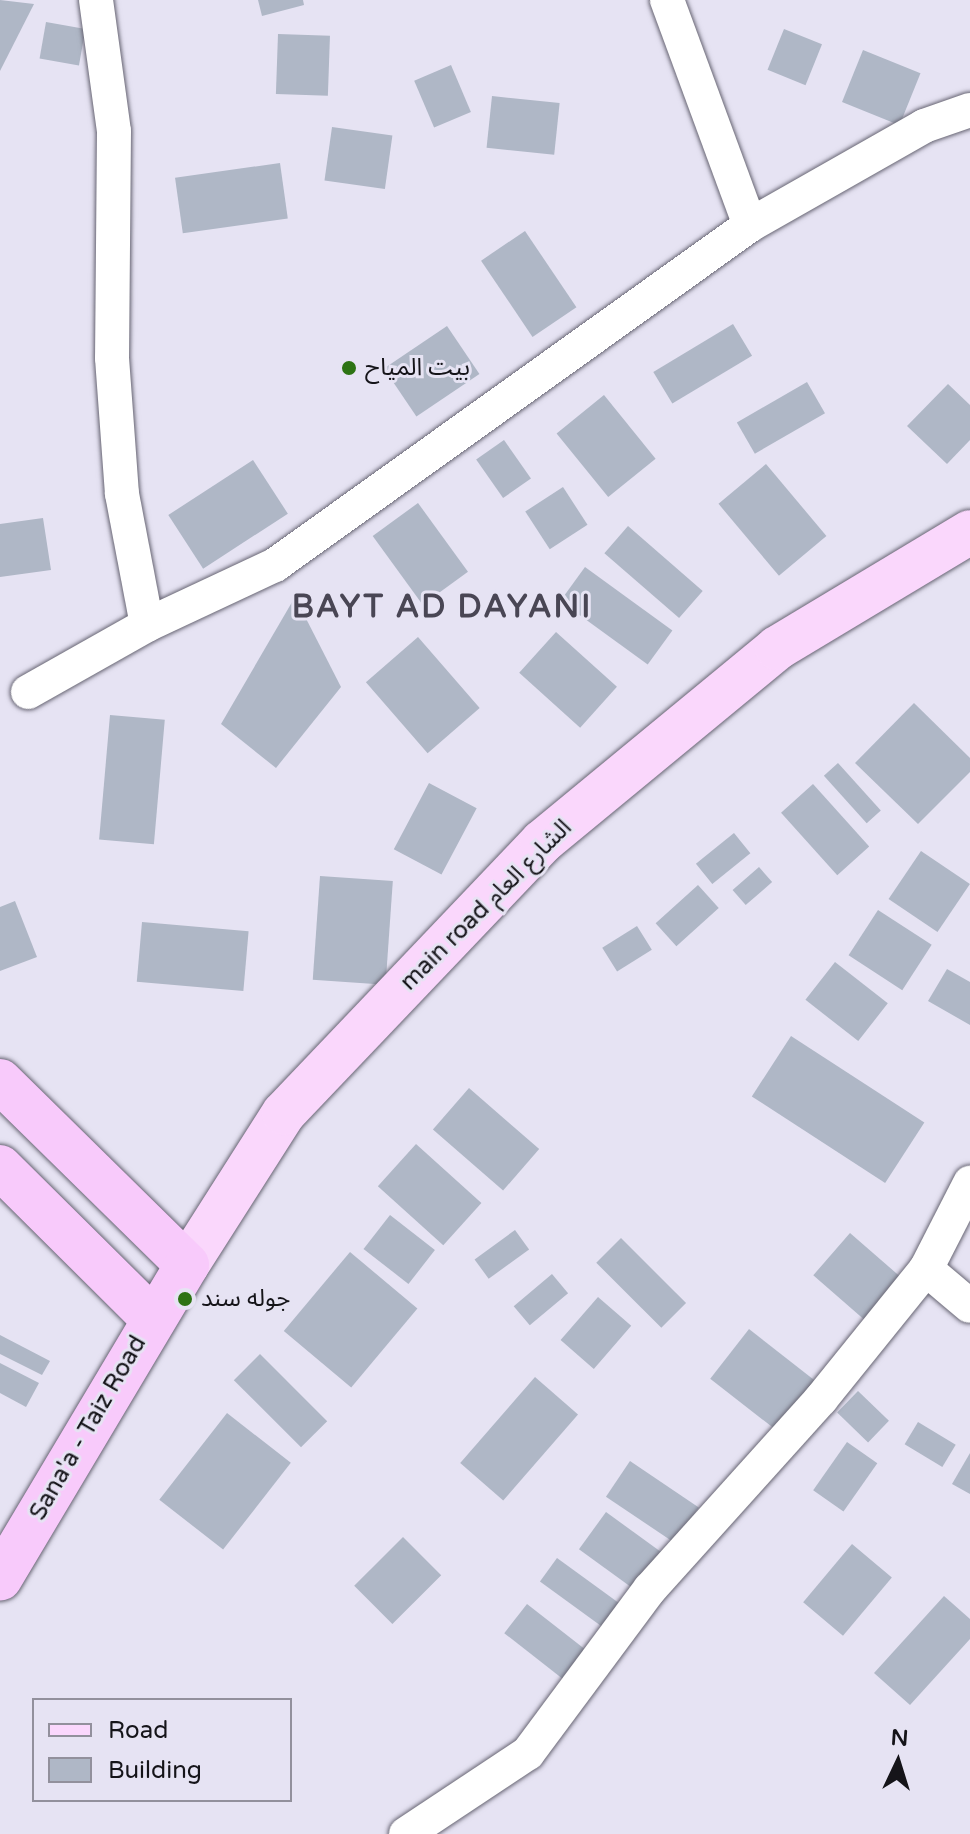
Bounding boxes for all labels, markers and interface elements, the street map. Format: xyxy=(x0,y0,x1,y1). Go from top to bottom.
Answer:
place label: بيت المياح xyxy=(365,354,470,382)
marker: بيت المياح xyxy=(340,359,358,377)
district label: BAYT AD DAYANI xyxy=(292,588,592,626)
street label: main road الشارع العام xyxy=(394,813,578,997)
place label: جوله سند xyxy=(201,1285,290,1313)
marker: جوله سند xyxy=(176,1290,194,1308)
street label: Sana'a - Taiz Road xyxy=(23,1331,153,1525)
legend xyxy=(32,1698,292,1802)
text: Road xyxy=(108,1716,168,1745)
north arrow xyxy=(858,1722,938,1802)
text: N xyxy=(890,1724,909,1752)
text: Building xyxy=(108,1756,202,1785)

